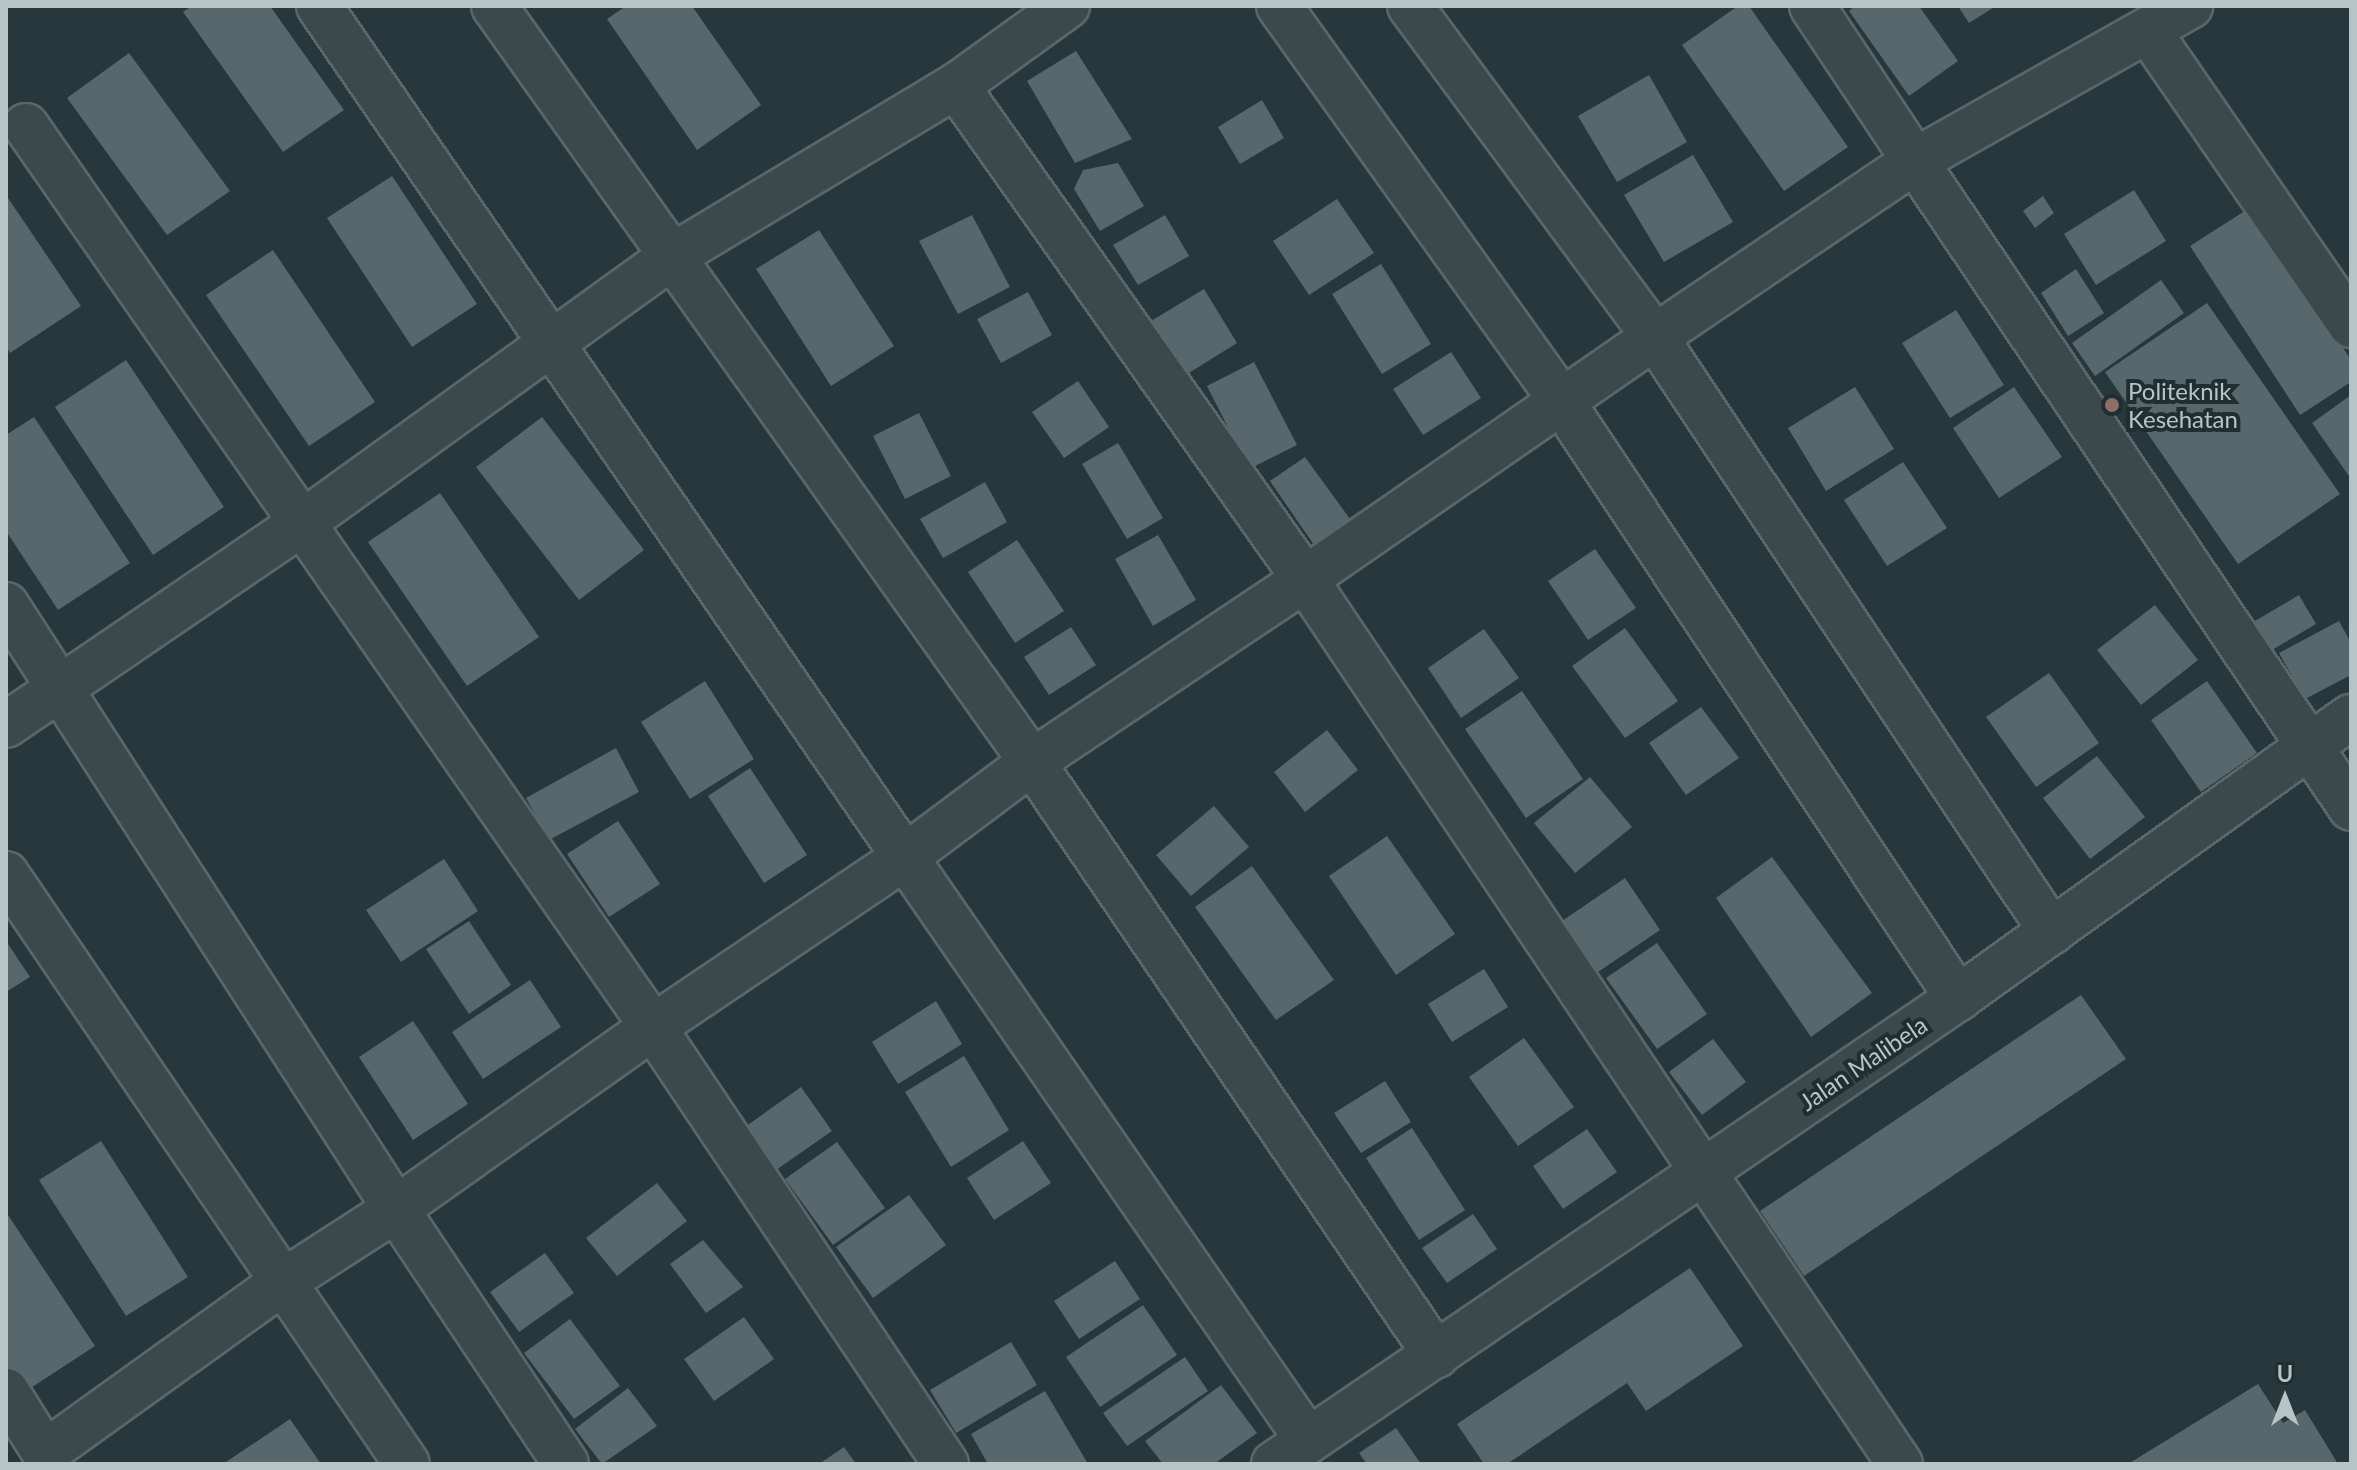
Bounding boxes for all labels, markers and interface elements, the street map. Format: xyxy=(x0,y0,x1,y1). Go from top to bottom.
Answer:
place label: Politeknik Kesehatan xyxy=(2128,377,2238,433)
marker: Politeknik Kesehatan xyxy=(2103,396,2121,414)
street label: Jalan Malibela xyxy=(1794,1010,1932,1116)
north arrow xyxy=(2245,1358,2325,1438)
text: U xyxy=(2277,1360,2293,1387)

